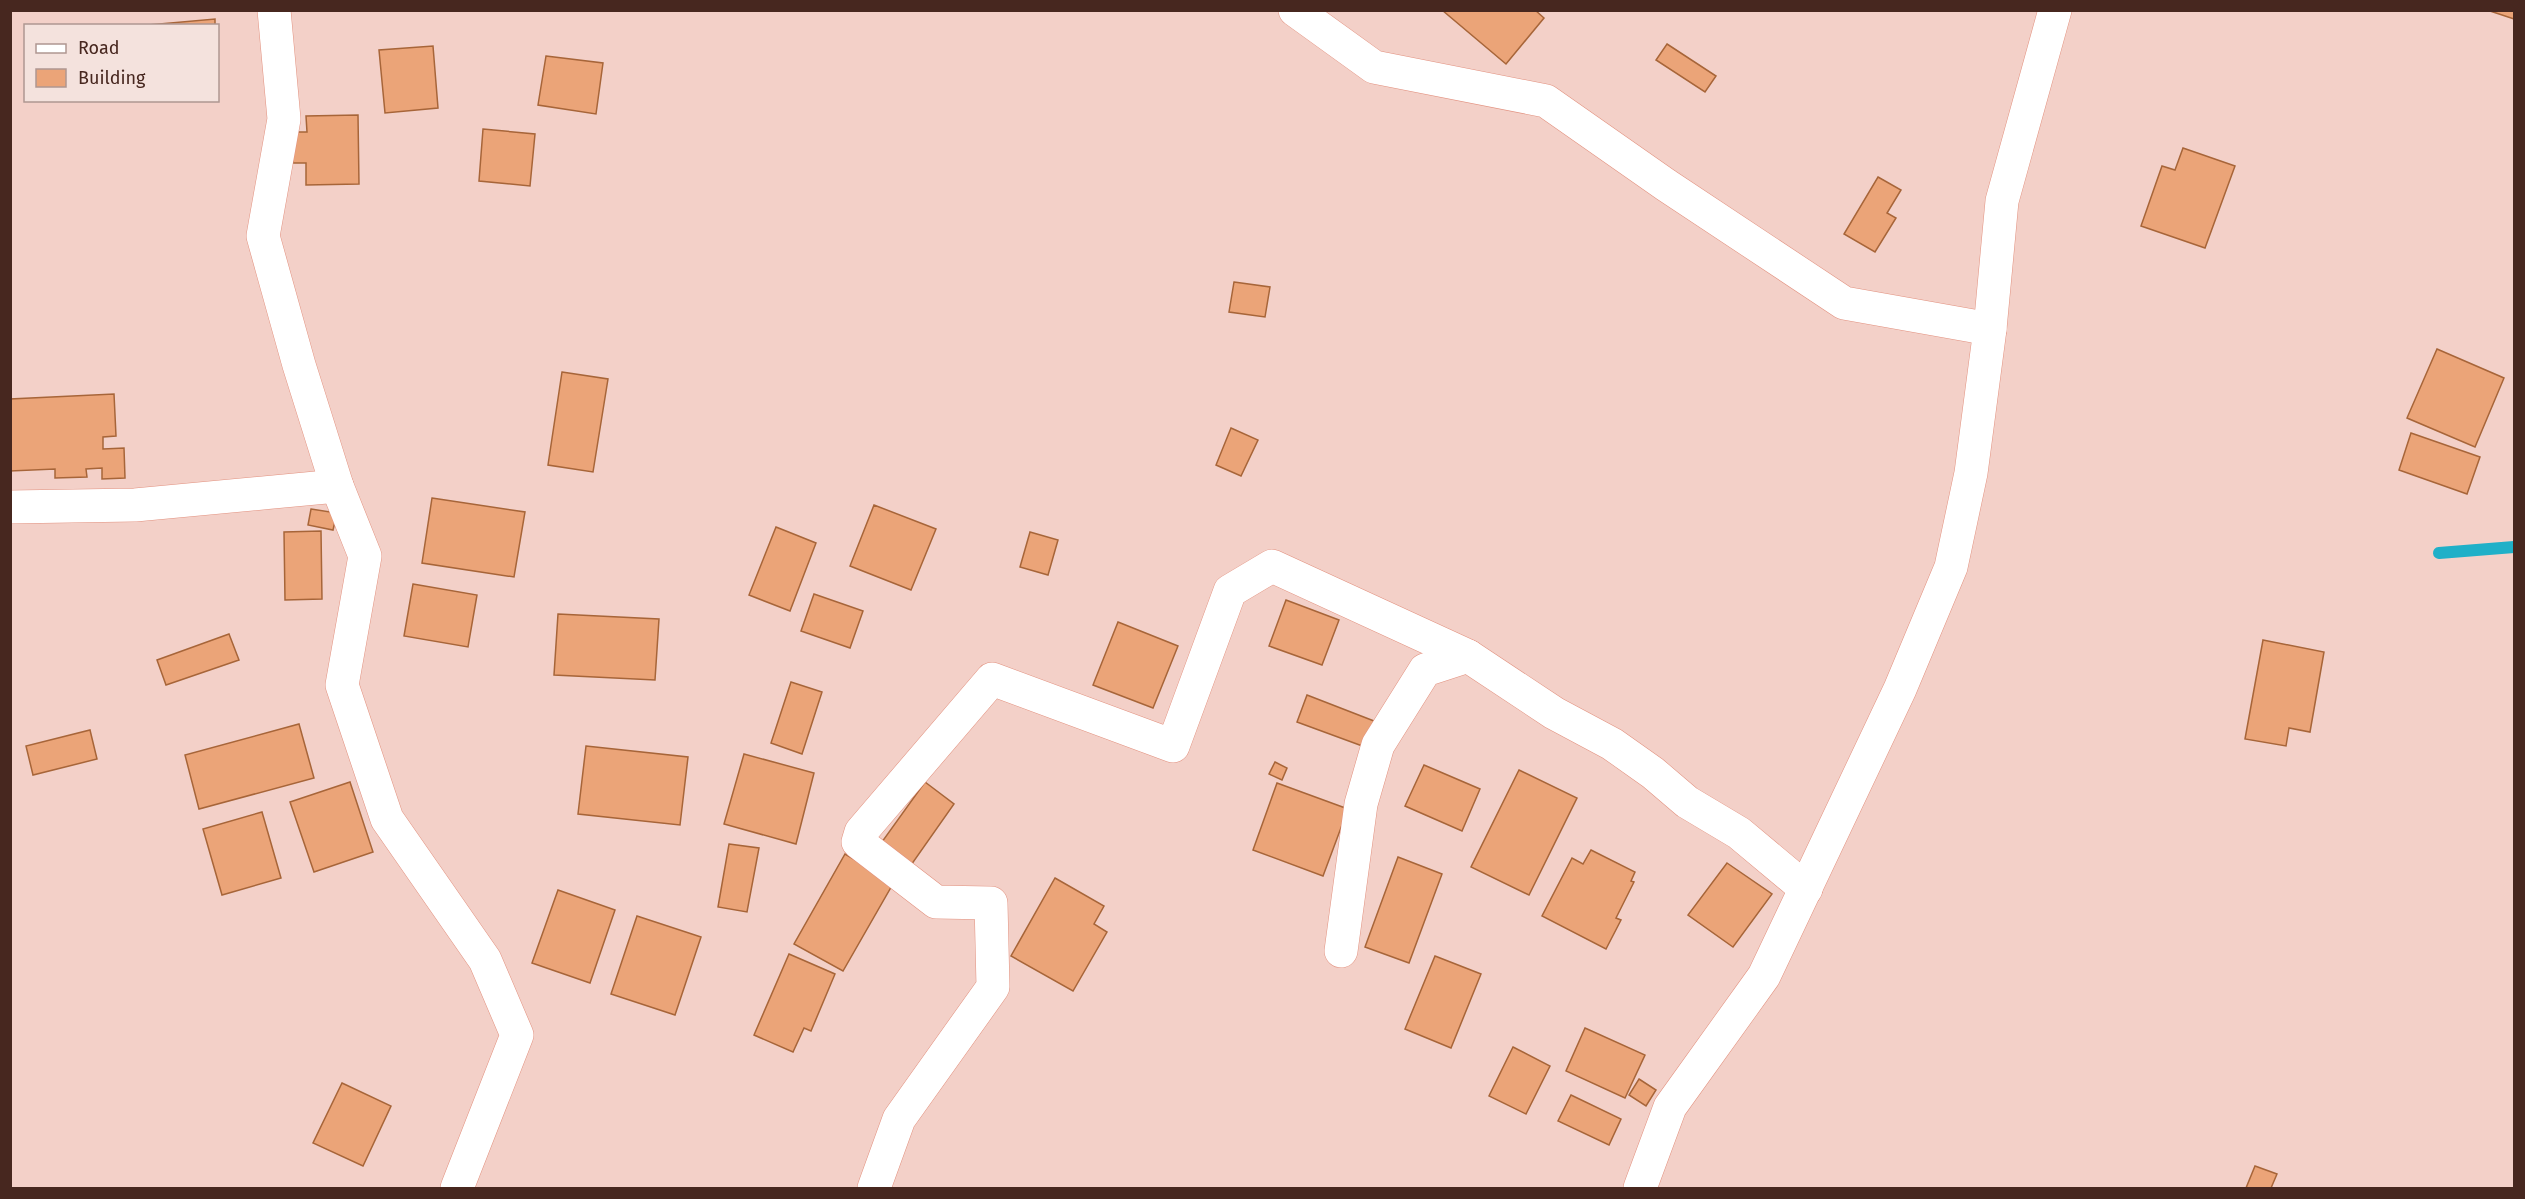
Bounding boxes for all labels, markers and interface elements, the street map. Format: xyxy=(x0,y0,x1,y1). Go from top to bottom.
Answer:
legend xyxy=(24,24,219,102)
text: Road xyxy=(78,37,120,59)
text: Building xyxy=(78,67,146,89)

